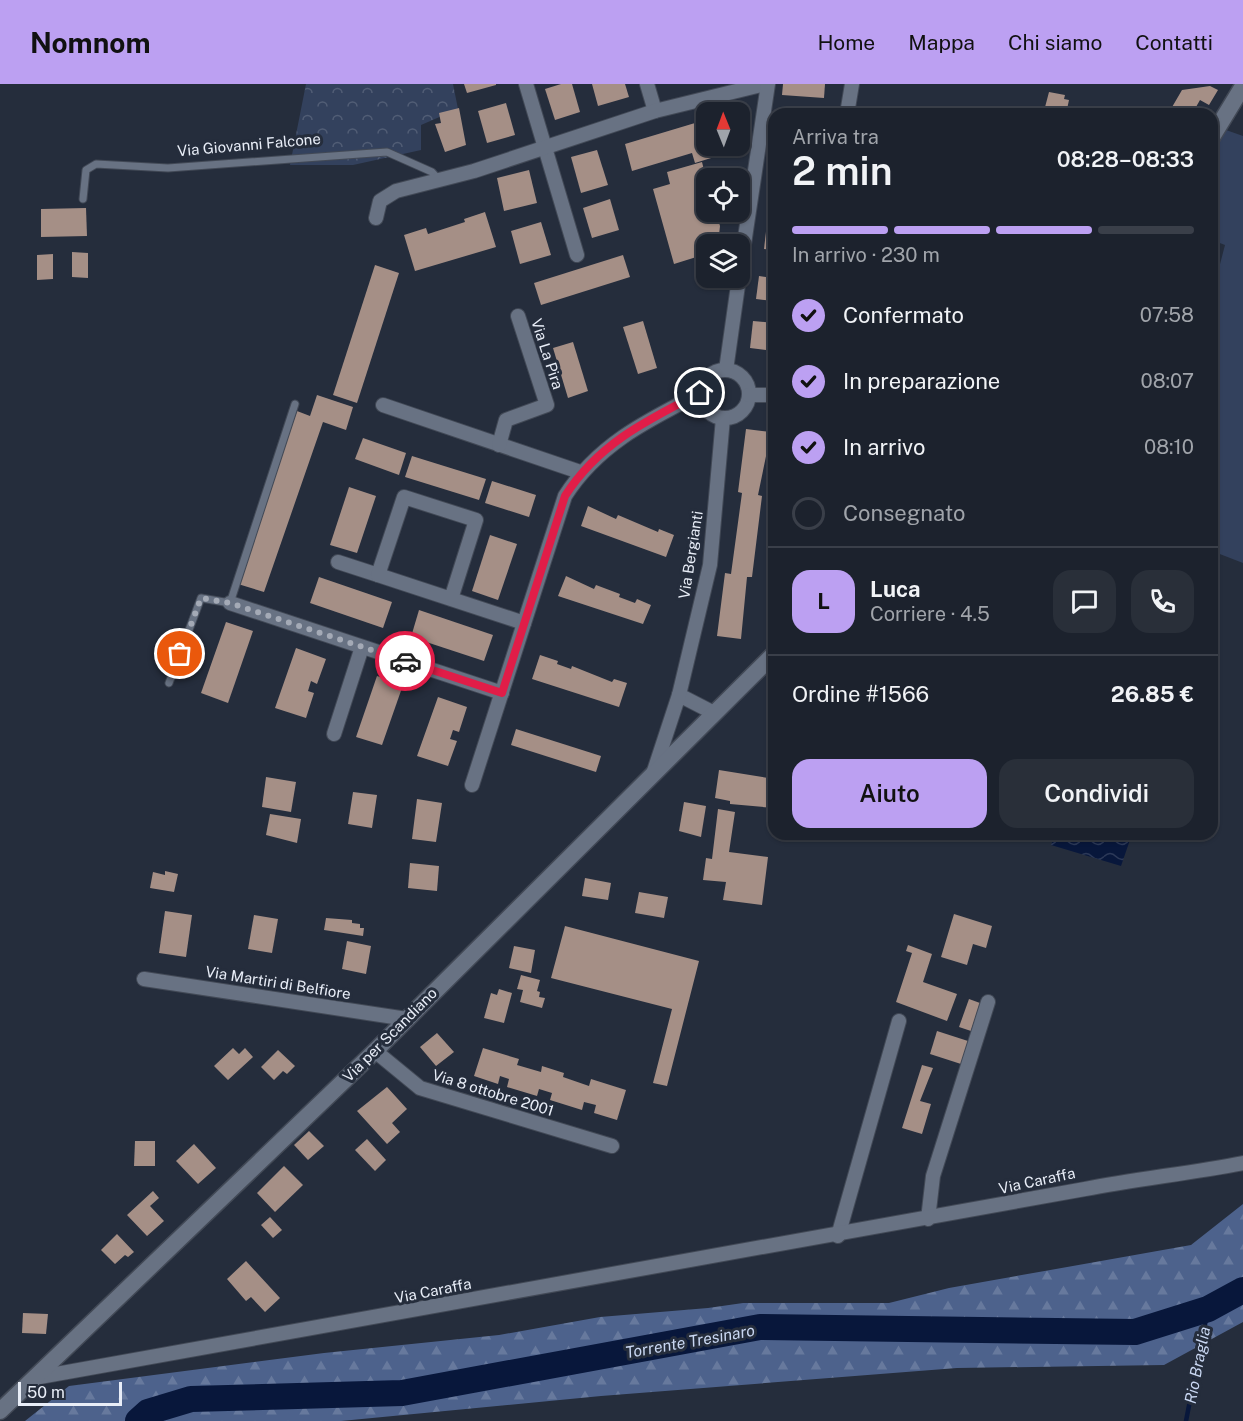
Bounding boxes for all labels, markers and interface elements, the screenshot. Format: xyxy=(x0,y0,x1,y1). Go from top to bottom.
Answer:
text: Nomnom xyxy=(30,26,151,59)
text: Home xyxy=(817,30,875,55)
text: Mappa xyxy=(908,30,975,55)
text: Chi siamo xyxy=(1008,30,1102,55)
text: Contatti xyxy=(1135,30,1213,55)
north arrow xyxy=(696,102,750,156)
map controls xyxy=(696,102,750,288)
text: Arriva tra xyxy=(792,125,879,149)
street label: Via Giovanni Falcone xyxy=(176,130,321,159)
text: 08:28–08:33 xyxy=(1057,146,1194,172)
text: 2 min xyxy=(792,148,893,194)
button: locate xyxy=(696,168,750,222)
button: layers xyxy=(696,234,750,288)
text: In arrivo · 230 m xyxy=(792,243,940,267)
icon: check xyxy=(792,299,825,332)
text: Confermato xyxy=(843,302,964,328)
text: 07:58 xyxy=(1140,303,1194,327)
street label: Via La Pira xyxy=(528,316,567,391)
icon: check xyxy=(792,365,825,398)
pin xyxy=(674,367,725,418)
text: In preparazione xyxy=(843,368,1000,394)
text: 08:07 xyxy=(1141,369,1194,393)
icon: home xyxy=(683,376,716,409)
icon: check xyxy=(792,431,825,464)
text: In arrivo xyxy=(843,434,925,460)
text: 08:10 xyxy=(1144,435,1194,459)
text: Consegnato xyxy=(843,500,965,526)
street label: Via Bergianti xyxy=(675,510,706,600)
button: chat xyxy=(1053,570,1116,633)
button: phone xyxy=(1131,570,1194,633)
text: Luca xyxy=(870,576,920,602)
text: L xyxy=(817,588,830,614)
text: Corriere · 4.5 xyxy=(870,602,990,626)
pin xyxy=(154,628,205,679)
courier xyxy=(375,631,435,691)
icon: bag xyxy=(163,637,196,670)
icon: car xyxy=(389,645,422,678)
text: Ordine #1566 xyxy=(792,681,929,707)
text: 26.85 € xyxy=(1111,681,1194,707)
button: Aiuto xyxy=(792,759,987,828)
button: Condividi xyxy=(999,759,1194,828)
street label: Via Martiri di Belfiore xyxy=(204,963,352,1002)
street label: Via per Scandiano xyxy=(339,984,440,1085)
street label: Via 8 ottobre 2001 xyxy=(430,1066,556,1119)
street label: Via Caraffa xyxy=(997,1164,1077,1197)
street label: Via Caraffa xyxy=(393,1275,473,1306)
water label: Torrente Tresinaro xyxy=(624,1321,757,1362)
water label: Rio Braglia xyxy=(1181,1325,1214,1405)
scale bar xyxy=(18,1379,122,1406)
text: 50 m xyxy=(27,1383,65,1402)

